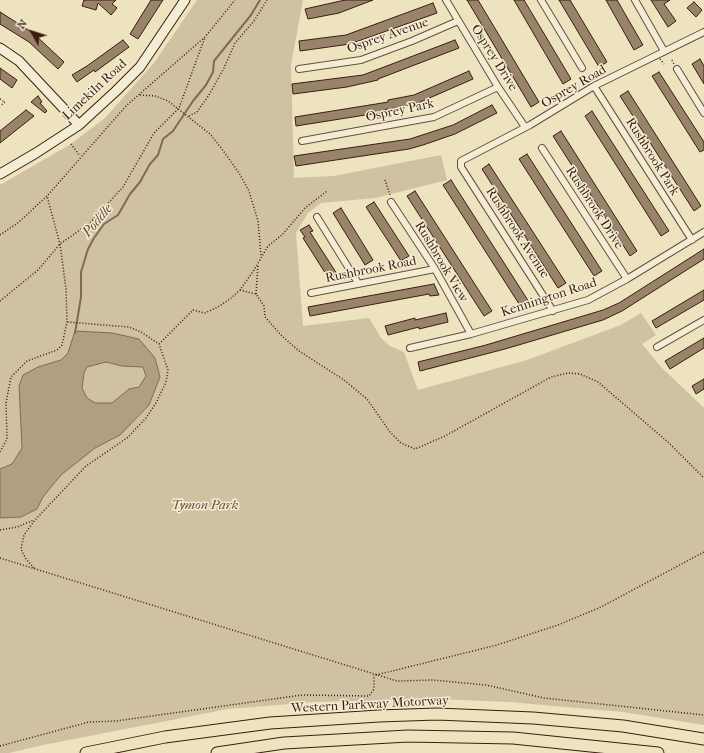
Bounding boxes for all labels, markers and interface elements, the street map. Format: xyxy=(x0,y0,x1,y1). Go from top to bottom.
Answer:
north arrow xyxy=(12,12,52,52)
street label: Osprey Avenue xyxy=(345,15,431,57)
text: N xyxy=(15,17,30,31)
street label: Osprey Drive xyxy=(467,22,521,94)
street label: Limekiln Road xyxy=(60,56,130,124)
street label: Osprey Road xyxy=(539,62,609,112)
street label: Osprey Park xyxy=(364,96,436,126)
street label: Rushbrook Park xyxy=(622,115,682,199)
street label: Rushbrook Drive xyxy=(562,164,626,252)
street label: Rushbrook Avenue xyxy=(482,185,552,281)
water label: Poddle xyxy=(79,201,117,241)
street label: Rushbrook View xyxy=(411,219,471,305)
street label: Rushbrook Road xyxy=(324,254,418,286)
street label: Kennington Road xyxy=(499,275,599,321)
park label: Tymon Park xyxy=(172,498,238,514)
street label: Western Parkway Motorway xyxy=(291,693,449,717)

